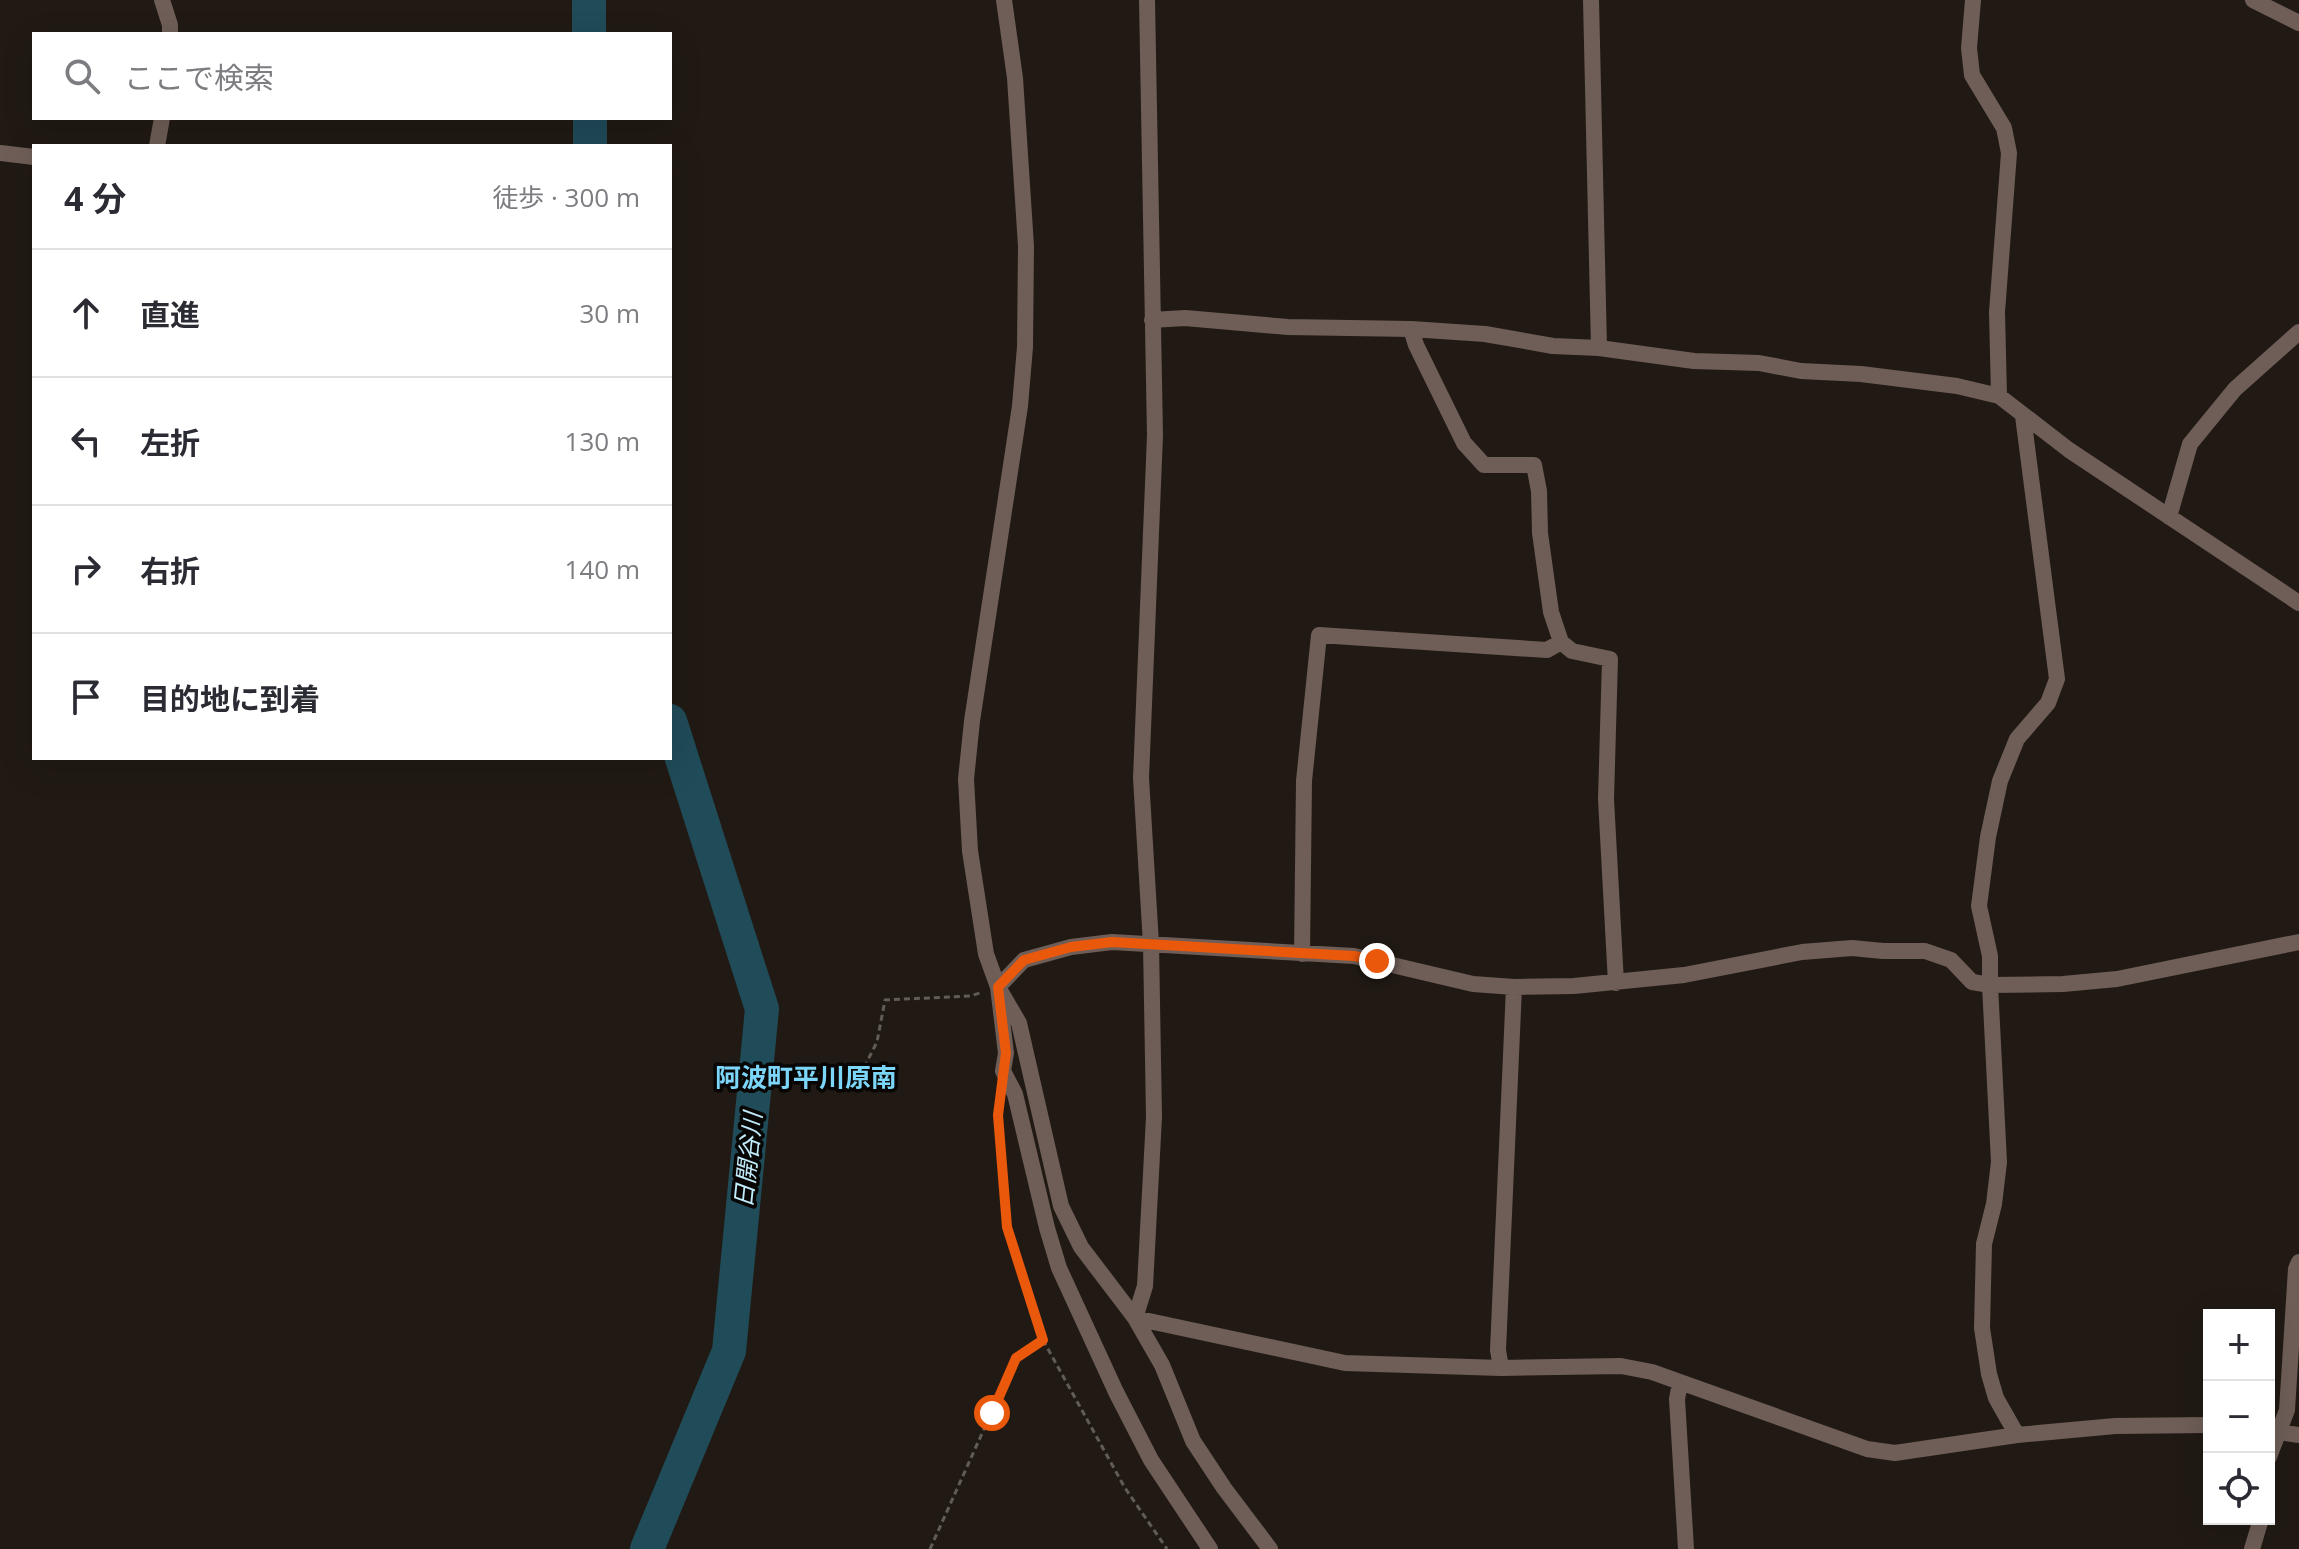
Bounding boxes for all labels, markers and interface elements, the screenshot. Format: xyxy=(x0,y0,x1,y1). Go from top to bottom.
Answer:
search box xyxy=(32,32,672,120)
icon: search xyxy=(60,54,104,98)
text: ここで検索 xyxy=(124,57,274,98)
text: 4 分 xyxy=(64,175,126,221)
text: 徒歩 · 300 m xyxy=(492,179,640,215)
icon: ahead xyxy=(64,291,108,335)
text: 直進 xyxy=(140,294,200,335)
text: 30 m xyxy=(579,295,640,331)
icon: left xyxy=(64,419,108,463)
text: 左折 xyxy=(140,422,200,463)
text: 130 m xyxy=(565,423,640,459)
icon: right xyxy=(64,547,108,591)
text: 右折 xyxy=(140,550,200,591)
text: 140 m xyxy=(565,551,640,587)
icon: arrive xyxy=(64,675,108,719)
text: 目的地に到着 xyxy=(140,678,320,719)
route end xyxy=(1359,943,1395,979)
district label: 阿波町平川原南 xyxy=(715,1059,897,1095)
water label: 日開谷川 xyxy=(726,1108,769,1209)
map controls xyxy=(2203,1309,2275,1525)
button: + xyxy=(2203,1309,2275,1381)
button: − xyxy=(2203,1381,2275,1453)
route start xyxy=(974,1395,1010,1431)
button: locate xyxy=(2203,1453,2275,1525)

